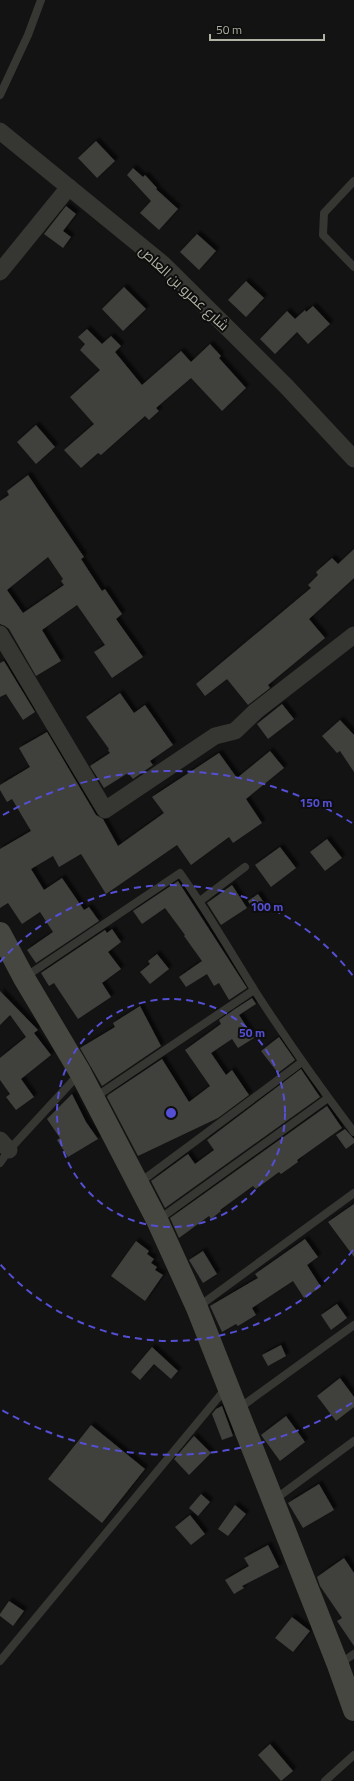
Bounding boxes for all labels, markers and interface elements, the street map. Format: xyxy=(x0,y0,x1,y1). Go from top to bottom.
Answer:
scale bar xyxy=(210,16,324,42)
text: 50 m xyxy=(216,20,242,39)
street label: شارع عمرو بن العاص xyxy=(134,240,234,335)
text: 150 m xyxy=(300,793,332,812)
text: 100 m xyxy=(251,897,283,916)
text: 50 m xyxy=(239,1023,265,1042)
centre of rings xyxy=(164,1106,178,1120)

